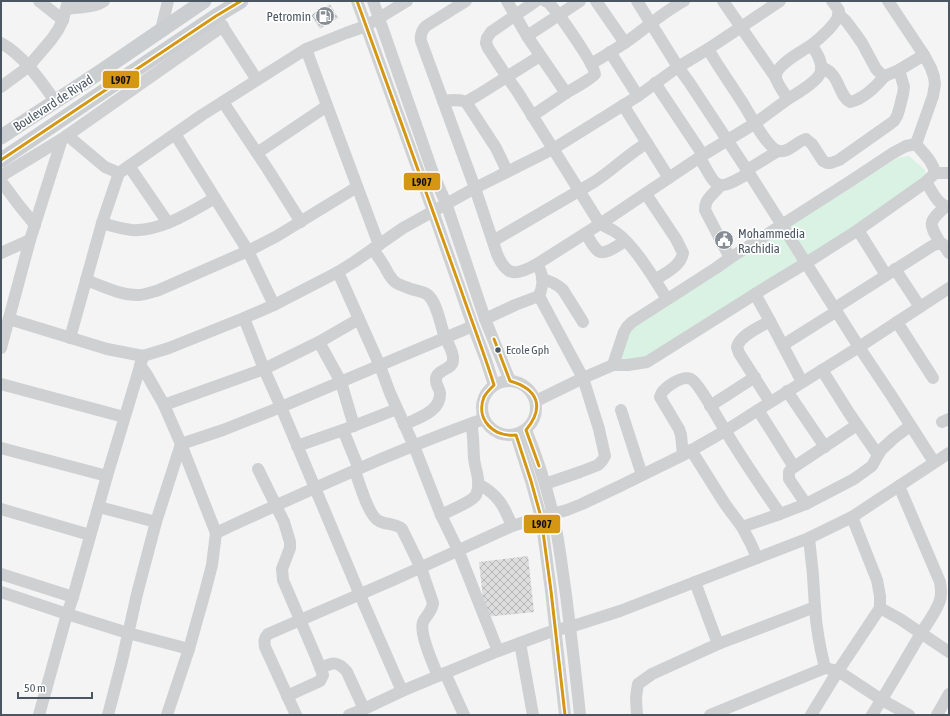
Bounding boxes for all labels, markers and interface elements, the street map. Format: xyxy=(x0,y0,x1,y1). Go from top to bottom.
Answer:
fuel station icon: Petromin xyxy=(314,5,336,27)
place label: Petromin xyxy=(267,9,311,24)
line badge: L907 xyxy=(102,70,140,89)
street label: Boulevard de Riyad xyxy=(11,72,95,134)
text: L907 xyxy=(111,74,131,86)
line badge: L907 xyxy=(403,172,441,191)
text: L907 xyxy=(412,176,432,188)
place label: Mohammedia Rachidia xyxy=(738,226,805,256)
public building icon: Mohammedia Rachidia xyxy=(713,229,735,251)
place label: Ecole Gph xyxy=(506,343,549,357)
marker: Ecole Gph xyxy=(493,345,503,355)
line badge: L907 xyxy=(523,514,561,534)
text: L907 xyxy=(532,518,552,530)
scale bar xyxy=(18,674,92,700)
text: 50 m xyxy=(24,681,46,695)

